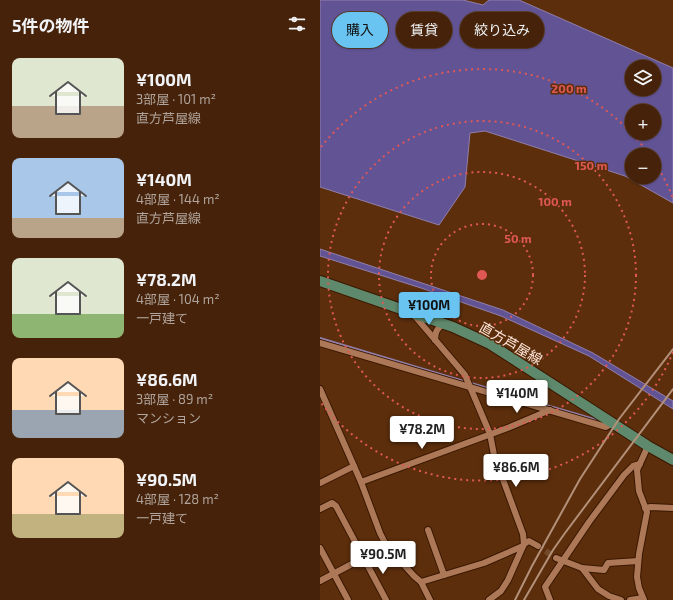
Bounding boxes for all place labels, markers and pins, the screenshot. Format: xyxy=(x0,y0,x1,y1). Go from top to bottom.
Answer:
centre of rings xyxy=(475,268,489,282)
pin: ¥100M xyxy=(401,292,457,326)
pin: ¥140M xyxy=(489,380,545,414)
pin: ¥78.2M xyxy=(389,416,455,450)
pin: ¥86.6M xyxy=(483,454,549,488)
pin: ¥90.5M xyxy=(350,541,416,575)

